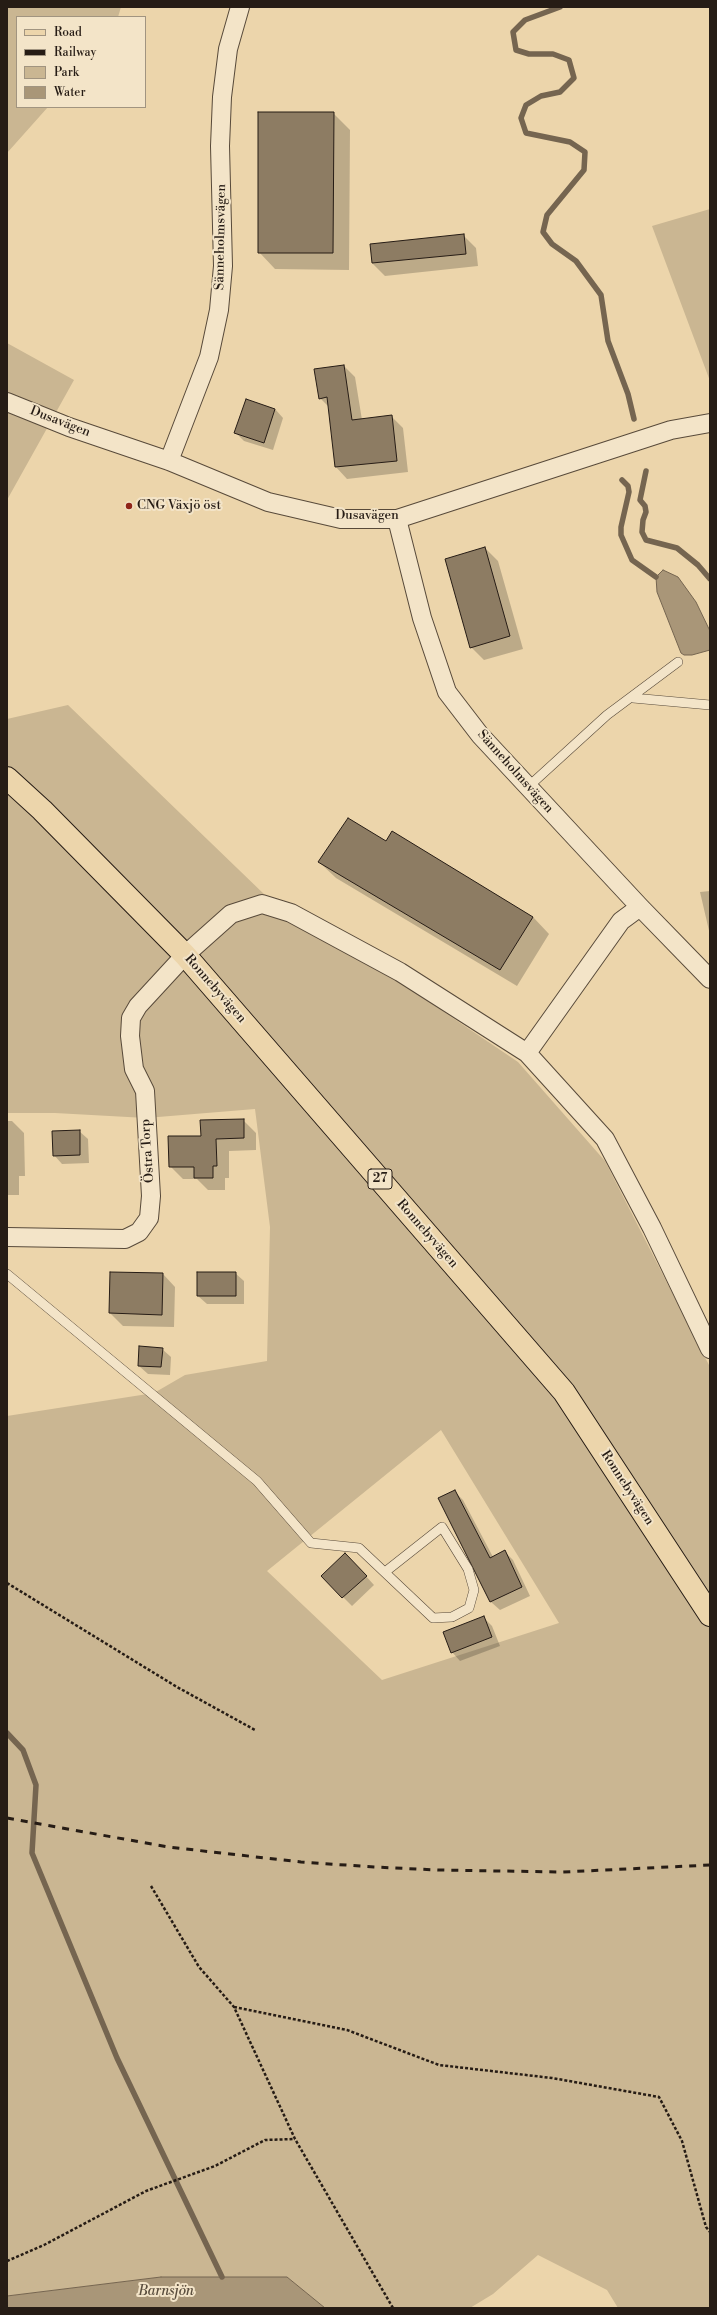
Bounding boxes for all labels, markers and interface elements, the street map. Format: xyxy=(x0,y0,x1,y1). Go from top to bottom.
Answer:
legend xyxy=(16,16,146,108)
text: Road xyxy=(54,25,82,40)
text: Railway xyxy=(54,45,96,60)
text: Park xyxy=(54,65,79,80)
text: Water xyxy=(54,85,86,100)
street label: Sänneholmsvägen xyxy=(212,184,230,290)
street label: Dusavägen xyxy=(28,403,92,441)
place label: CNG Växjö öst xyxy=(137,498,221,514)
marker: CNG Växjö öst xyxy=(124,501,134,511)
street label: Dusavägen xyxy=(335,508,399,524)
street label: Sänneholmsvägen xyxy=(474,727,556,817)
street label: Ronnebyvägen xyxy=(181,952,249,1026)
street label: Östra Torp xyxy=(138,1118,158,1184)
road number: 27 xyxy=(368,1169,392,1189)
street label: Ronnebyvägen xyxy=(393,1197,461,1271)
street label: Ronnebyvägen xyxy=(597,1448,657,1528)
water label: Barnsjön xyxy=(138,2284,194,2300)

